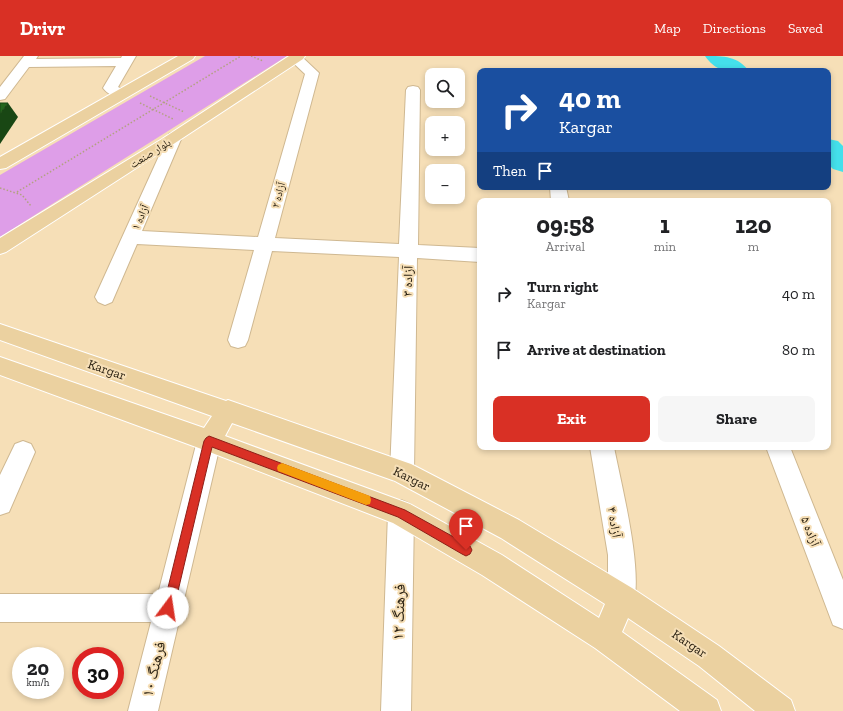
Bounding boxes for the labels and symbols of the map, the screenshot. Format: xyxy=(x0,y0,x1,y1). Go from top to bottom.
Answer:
street label: بلوار صنعت xyxy=(127,136,173,171)
street label: آزاده ۲ xyxy=(269,181,288,209)
street label: آزاده ۱ xyxy=(129,203,152,232)
street label: آزاده ۳ xyxy=(399,265,417,297)
street label: Kargar xyxy=(86,356,128,383)
street label: Kargar xyxy=(391,463,433,494)
street label: آزاده ۴ xyxy=(603,506,625,539)
pin xyxy=(449,509,483,550)
street label: آزاده ۵ xyxy=(797,514,823,549)
street label: فرهنگ ۱۲ xyxy=(388,583,409,641)
position arrow xyxy=(147,587,189,629)
street label: Kargar xyxy=(669,626,710,661)
street label: فرهنگ ۱۰ xyxy=(137,639,170,699)
speed limit sign: 30 xyxy=(72,647,124,699)

